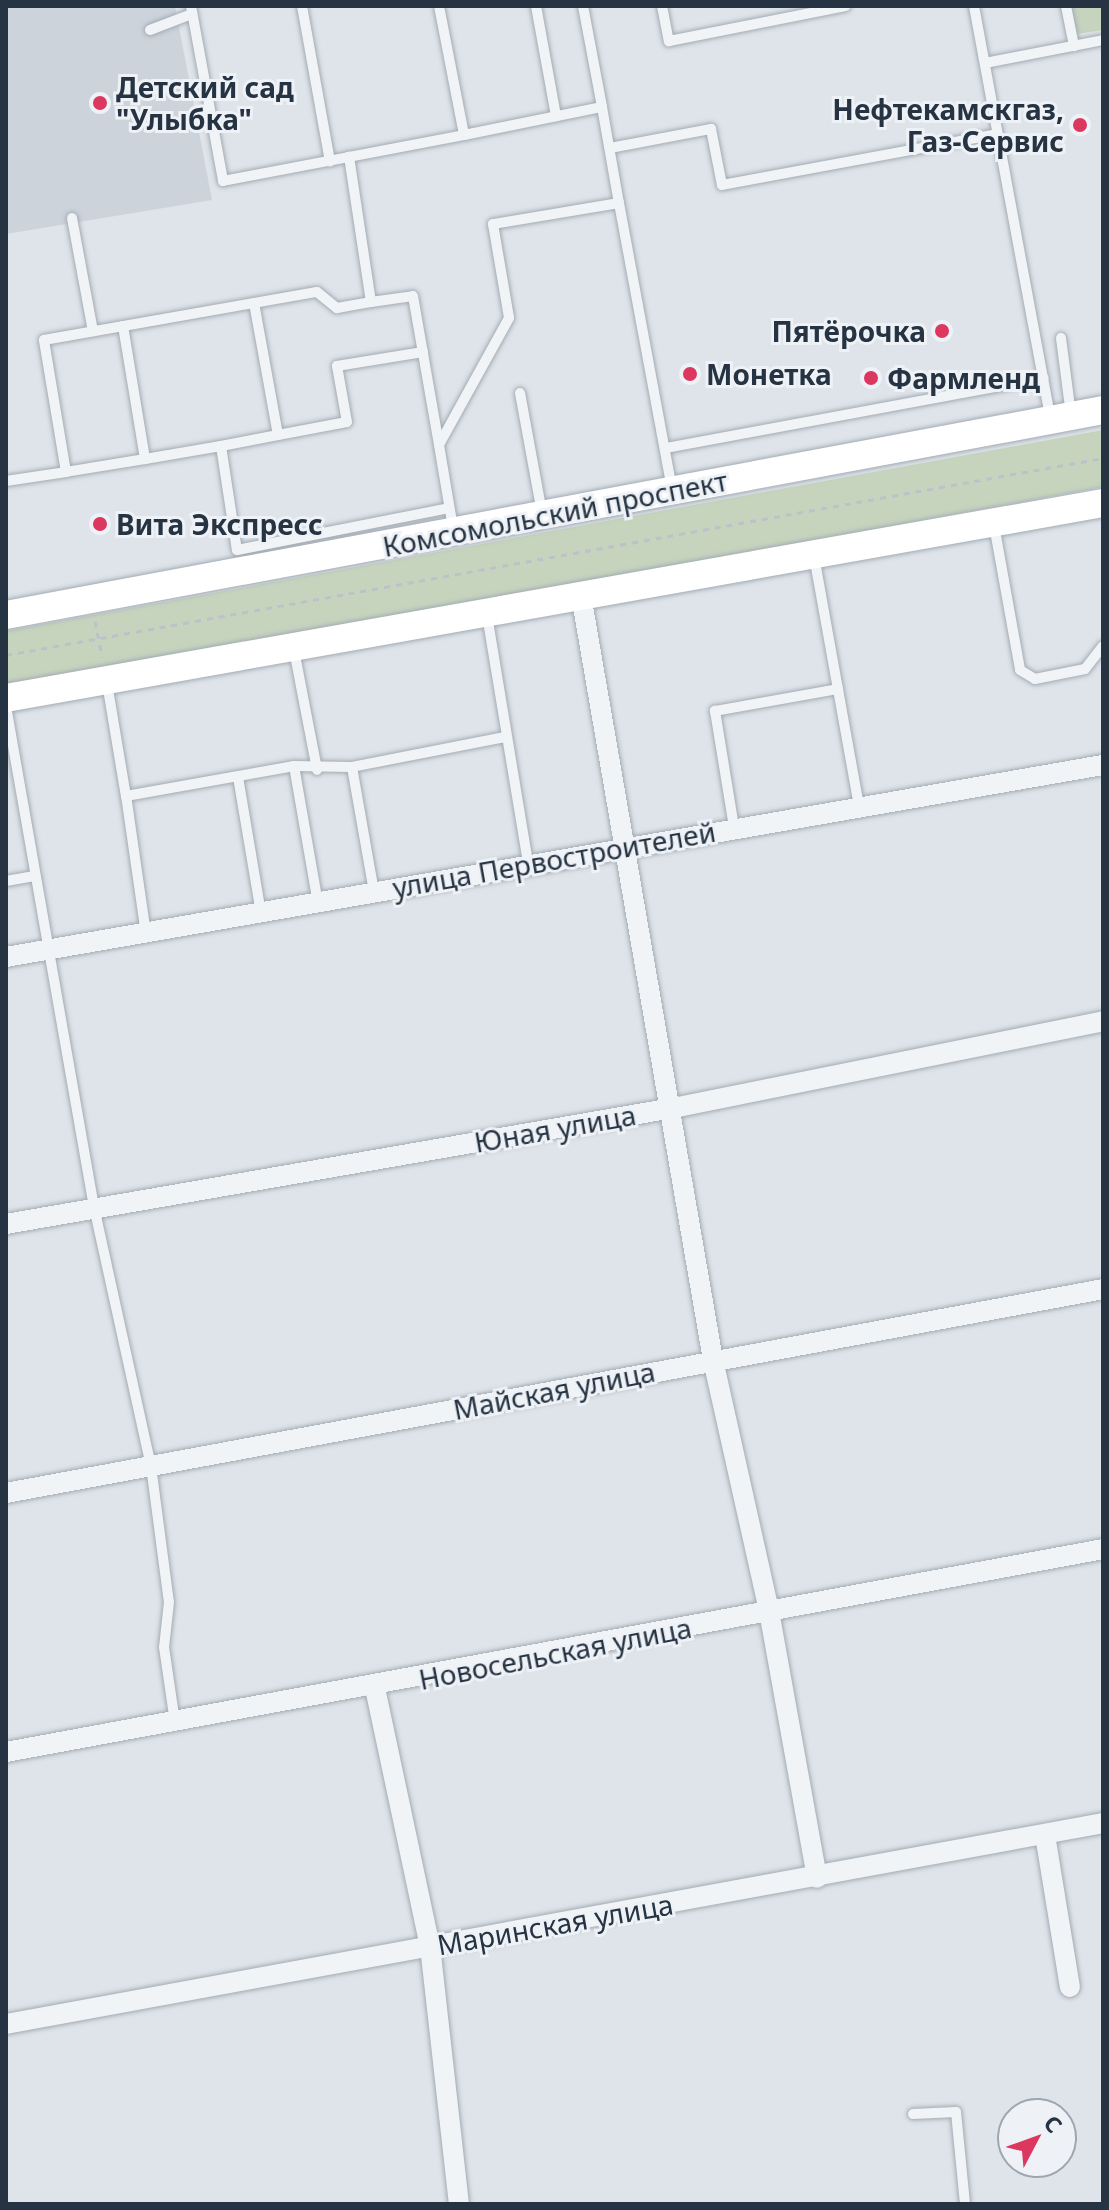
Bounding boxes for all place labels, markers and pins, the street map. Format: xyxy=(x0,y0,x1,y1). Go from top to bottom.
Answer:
place label: Детский сад "Улыбка" xyxy=(116,70,294,136)
place label: Нефтекамскгаз, Газ-Сервис xyxy=(832,92,1064,158)
marker: Детский сад "Улыбка" xyxy=(91,94,109,112)
marker: Нефтекамскгаз, Газ-Сервис xyxy=(1071,116,1089,134)
place label: Пятёрочка xyxy=(771,314,926,348)
marker: Пятёрочка xyxy=(933,322,951,340)
place label: Монетка xyxy=(706,357,832,391)
place label: Фармленд xyxy=(887,361,1040,395)
marker: Монетка xyxy=(681,365,699,383)
marker: Фармленд xyxy=(862,369,880,387)
place label: Вита Экспресс xyxy=(116,507,323,541)
marker: Вита Экспресс xyxy=(91,515,109,533)

